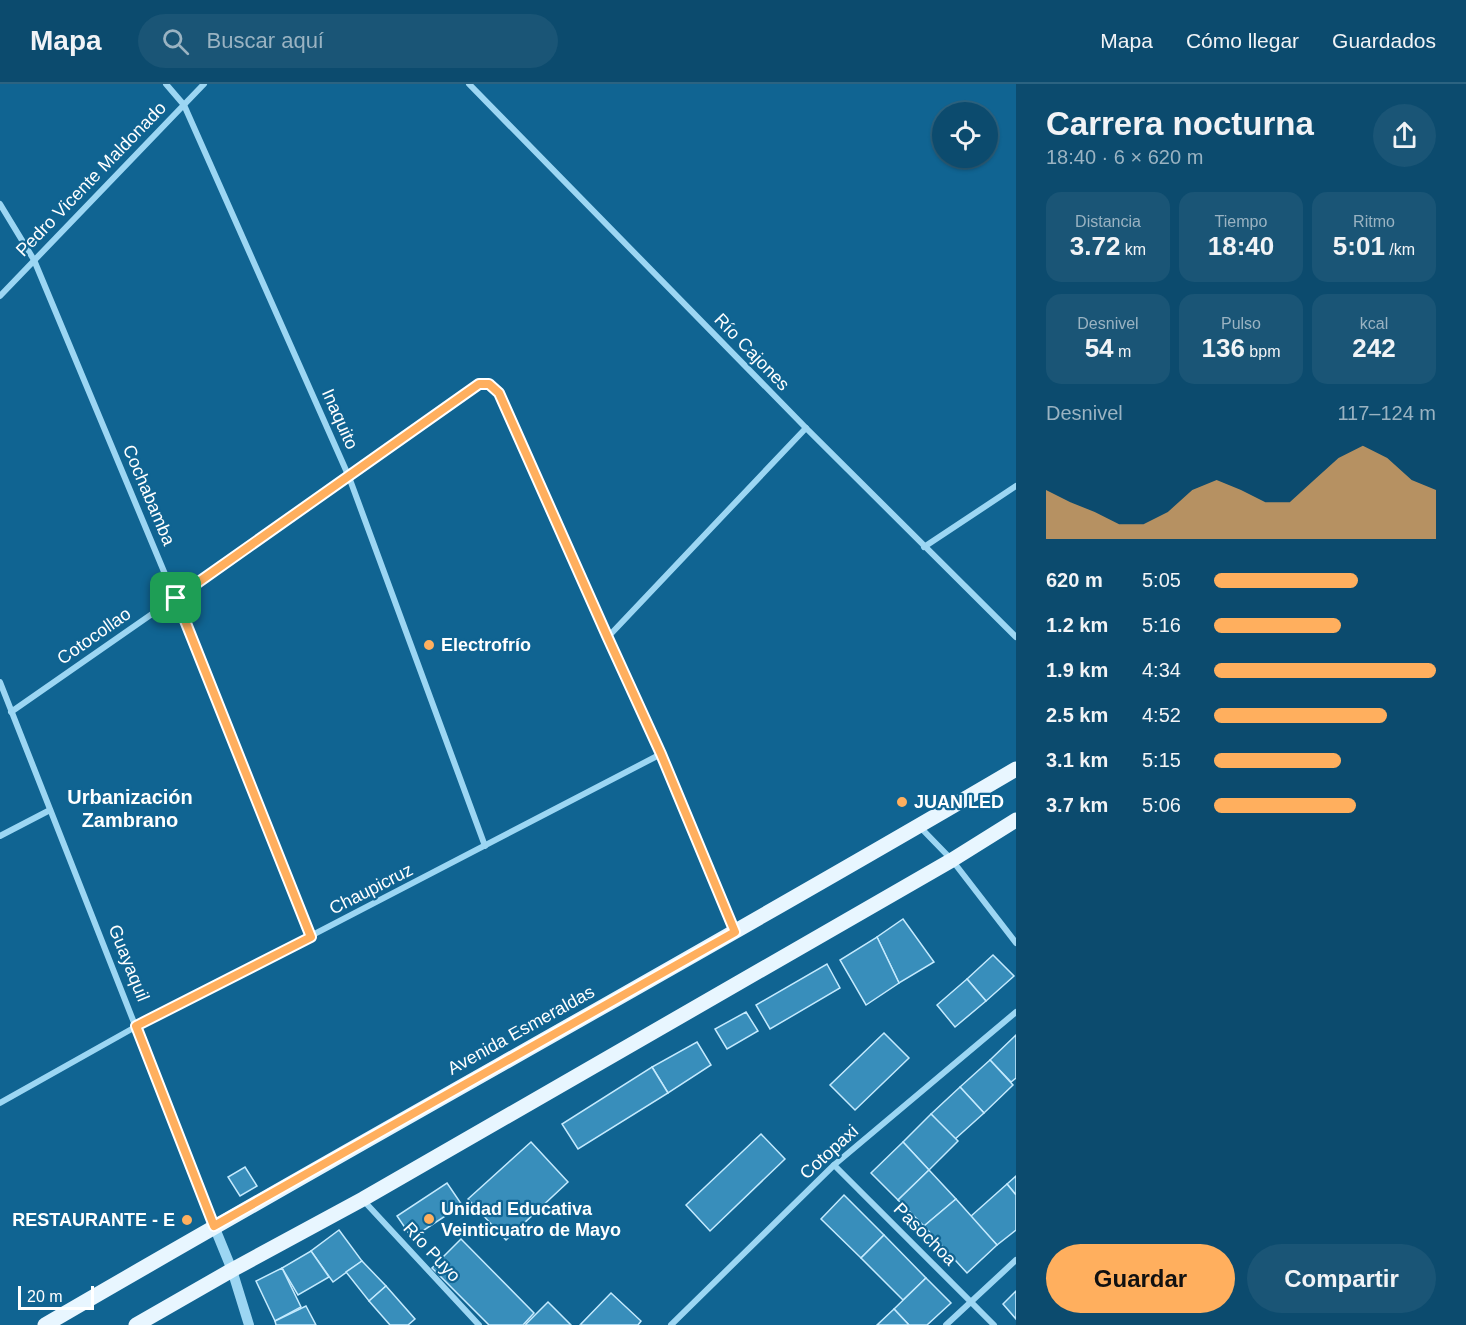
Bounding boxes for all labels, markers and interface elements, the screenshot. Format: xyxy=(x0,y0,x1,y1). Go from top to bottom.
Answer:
search box xyxy=(138,14,558,68)
text: Mapa xyxy=(30,25,102,56)
icon: search xyxy=(159,25,192,58)
text: Buscar aquí xyxy=(207,28,324,53)
text: Mapa xyxy=(1100,29,1153,52)
text: Cómo llegar xyxy=(1186,29,1299,52)
text: Guardados xyxy=(1332,29,1436,52)
street label: Pedro Vicente Maldonado xyxy=(12,98,170,260)
map controls xyxy=(932,102,998,168)
button: locate xyxy=(932,102,998,168)
button: share xyxy=(1373,104,1436,167)
text: Carrera nocturna xyxy=(1046,105,1314,142)
text: 18:40 · 6 × 620 m xyxy=(1046,146,1203,168)
text: Distancia xyxy=(1075,213,1141,230)
text: Tiempo xyxy=(1215,213,1267,230)
text: Ritmo xyxy=(1353,213,1395,230)
text: 3.72 xyxy=(1070,231,1120,261)
text: 18:40 xyxy=(1208,231,1274,261)
text: 5:01 xyxy=(1333,231,1385,261)
text: km xyxy=(1120,241,1146,258)
text: /km xyxy=(1385,241,1415,258)
street label: Río Cajones xyxy=(710,309,794,395)
text: Desnivel xyxy=(1077,315,1139,332)
text: Pulso xyxy=(1221,315,1261,332)
text: kcal xyxy=(1360,315,1388,332)
text: 54 xyxy=(1085,333,1114,363)
text: 136 xyxy=(1202,333,1245,363)
text: 242 xyxy=(1352,333,1396,363)
text: m xyxy=(1114,343,1131,360)
text: bpm xyxy=(1245,343,1280,360)
street label: Inaquito xyxy=(318,386,362,452)
text: Desnivel xyxy=(1046,402,1123,424)
text: 117–124 m xyxy=(1337,402,1436,424)
street label: Cochabamba xyxy=(119,442,180,549)
text: 620 m xyxy=(1046,569,1103,591)
text: 5:05 xyxy=(1142,569,1181,591)
pin xyxy=(150,572,201,623)
icon: arrive xyxy=(159,581,192,614)
street label: Cotocollao xyxy=(53,603,135,669)
text: 1.2 km xyxy=(1046,614,1108,636)
text: 5:16 xyxy=(1142,614,1181,636)
place label: Electrofrío xyxy=(441,635,531,655)
marker: Electrofrío xyxy=(422,638,436,652)
text: 1.9 km xyxy=(1046,659,1108,681)
text: 4:34 xyxy=(1142,659,1181,681)
text: 2.5 km xyxy=(1046,704,1108,726)
text: 4:52 xyxy=(1142,704,1181,726)
text: 3.1 km xyxy=(1046,749,1108,771)
text: 5:15 xyxy=(1142,749,1181,771)
district label: Urbanización Zambrano xyxy=(67,786,193,831)
place label: JUAN LED xyxy=(914,792,1004,812)
text: 3.7 km xyxy=(1046,794,1108,816)
text: 5:06 xyxy=(1142,794,1181,816)
marker: JUAN LED xyxy=(895,795,909,809)
street label: Chaupicruz xyxy=(326,859,416,919)
street label: Guayaquil xyxy=(105,922,153,1004)
street label: Avenida Esmeraldas xyxy=(444,981,598,1079)
street label: Cotopaxi xyxy=(796,1121,862,1183)
place label: Unidad Educativa Veinticuatro de Mayo xyxy=(441,1199,621,1240)
street label: Pasochoa xyxy=(890,1199,961,1270)
place label: RESTAURANTE - E xyxy=(12,1210,175,1230)
marker: Unidad Educativa Veinticuatro de Mayo xyxy=(422,1212,436,1226)
marker: RESTAURANTE - E xyxy=(180,1213,194,1227)
street label: Río Puyo xyxy=(399,1218,465,1286)
button: Guardar xyxy=(1046,1244,1235,1313)
button: Compartir xyxy=(1247,1244,1436,1313)
scale bar xyxy=(18,1283,94,1310)
text: 20 m xyxy=(27,1288,63,1305)

